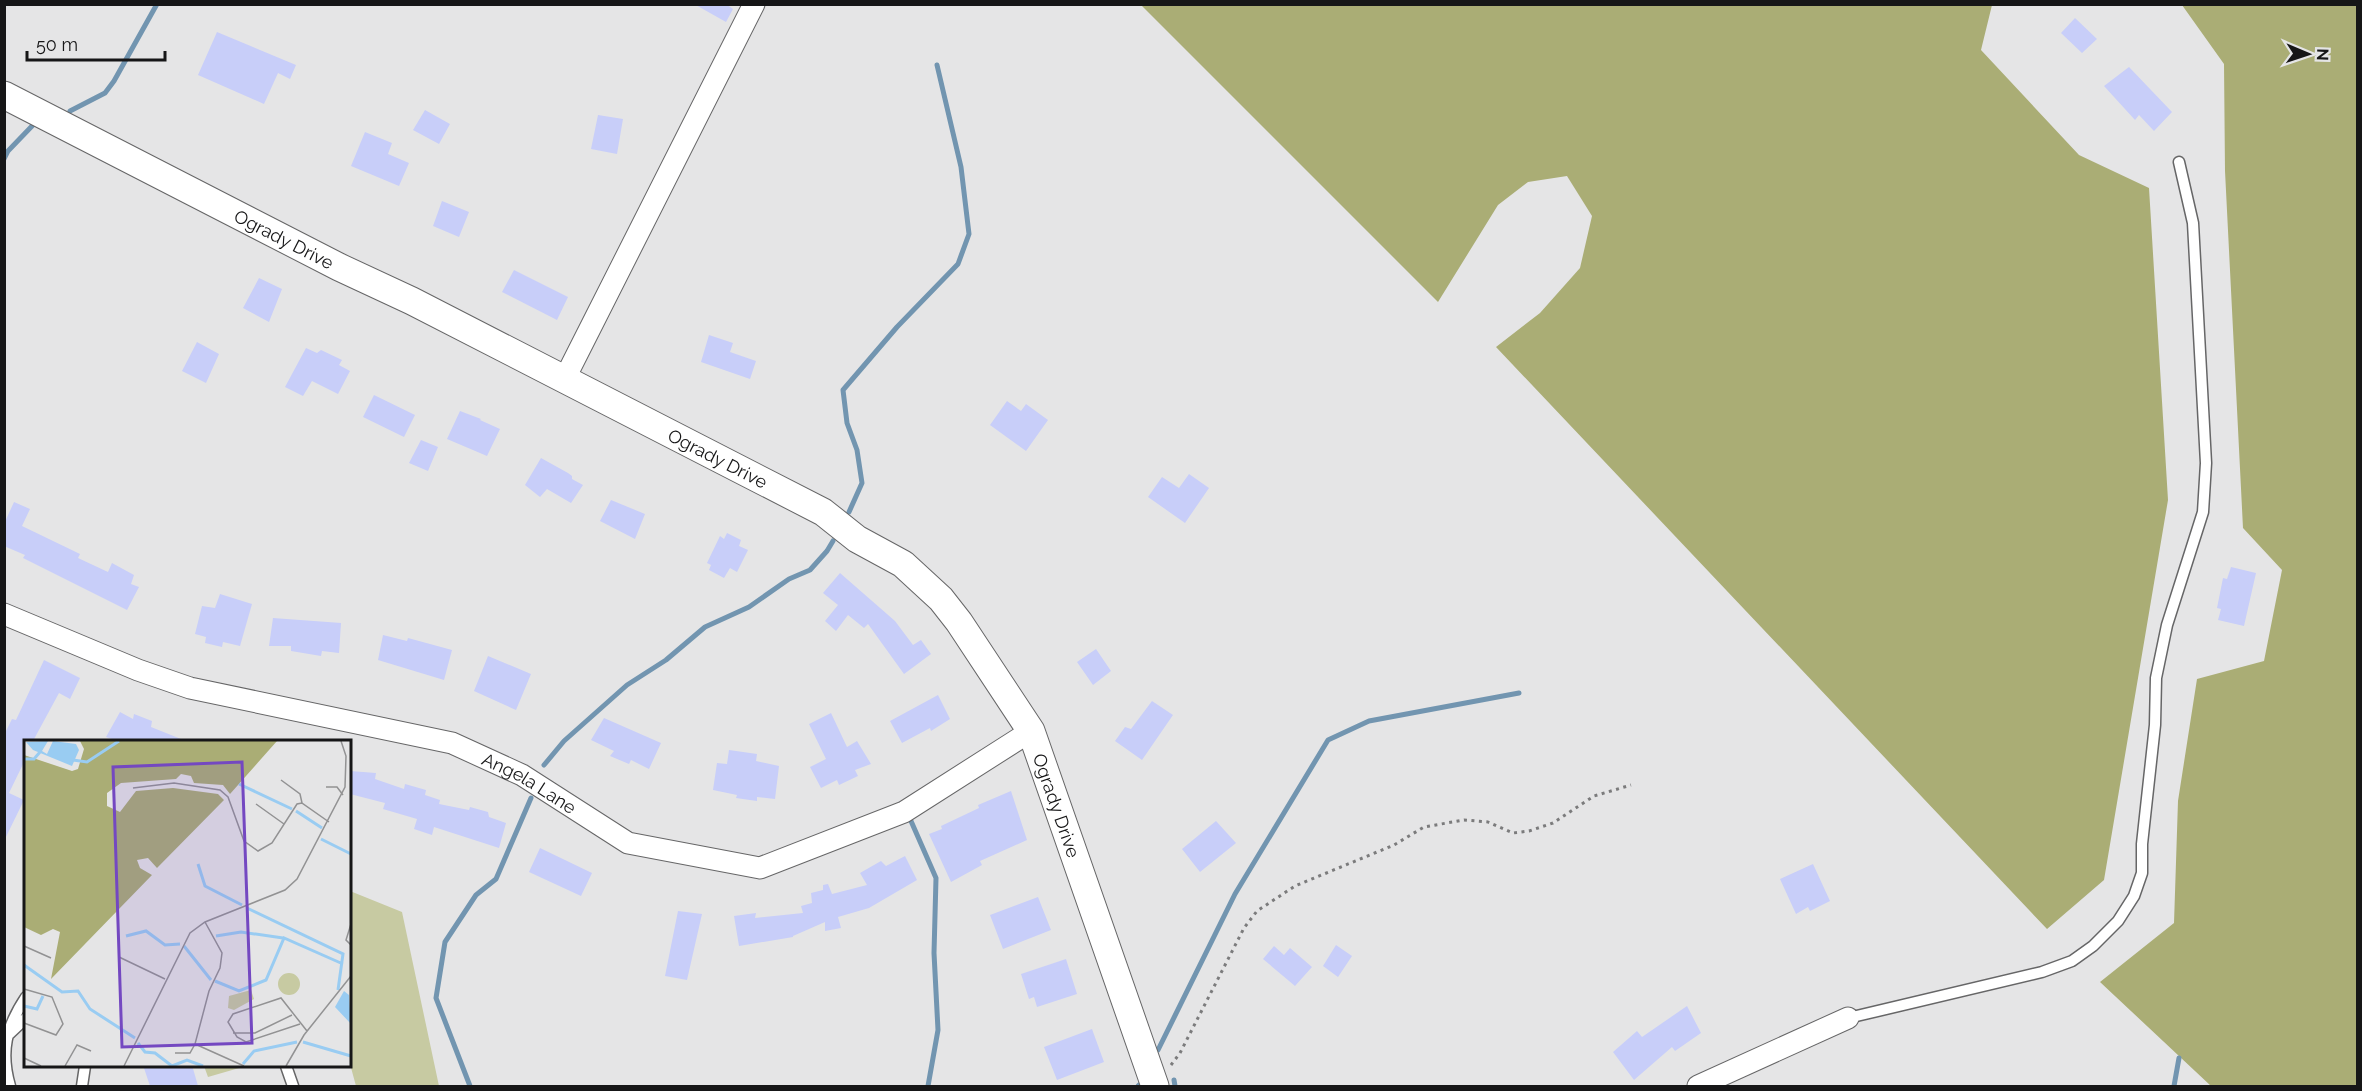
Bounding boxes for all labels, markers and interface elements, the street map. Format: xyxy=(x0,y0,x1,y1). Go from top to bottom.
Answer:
scale bar xyxy=(27,24,165,62)
north arrow xyxy=(2278,24,2338,84)
text: 50 m xyxy=(36,34,78,55)
text: N xyxy=(2313,48,2332,61)
street label: Ogrady Drive xyxy=(231,205,338,273)
street label: Ogrady Drive xyxy=(665,424,772,492)
inset map xyxy=(24,740,351,1067)
street label: Angela Lane xyxy=(479,748,581,818)
street label: Ogrady Drive xyxy=(1029,750,1085,860)

